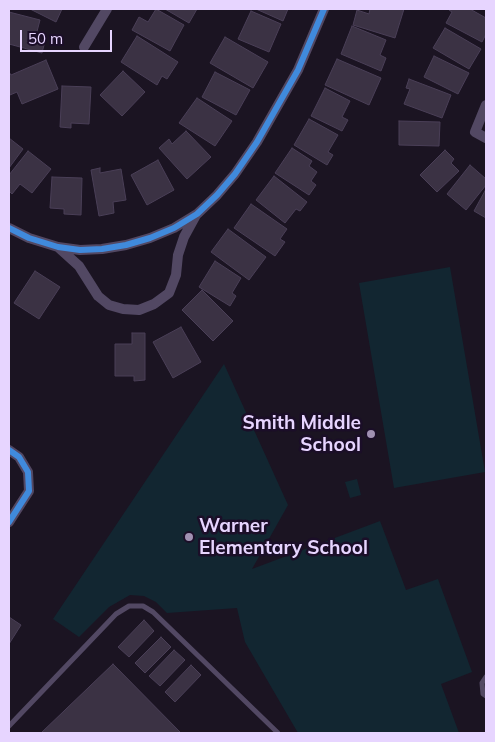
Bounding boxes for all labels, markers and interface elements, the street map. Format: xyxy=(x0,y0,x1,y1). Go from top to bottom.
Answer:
scale bar xyxy=(22,20,115,52)
text: 50 m xyxy=(28,29,63,48)
place label: Smith Middle School xyxy=(242,412,361,456)
marker: Smith Middle School xyxy=(365,428,377,440)
place label: Warner Elementary School xyxy=(199,515,368,559)
marker: Warner Elementary School xyxy=(183,531,195,543)

